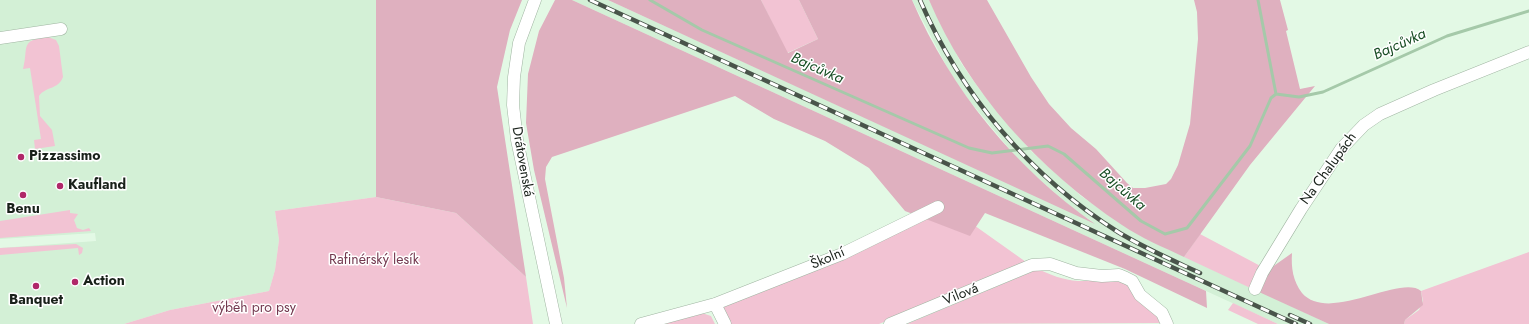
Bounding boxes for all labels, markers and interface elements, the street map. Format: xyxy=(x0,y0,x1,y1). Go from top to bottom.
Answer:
water label: Bajcůvka xyxy=(1371,25,1429,65)
water label: Bajcůvka xyxy=(788,49,846,89)
street label: Drátovenská xyxy=(508,126,536,198)
street label: Na Chalupách xyxy=(1297,130,1361,208)
place label: Pizzassimo xyxy=(29,149,101,165)
marker: Pizzassimo xyxy=(16,152,26,162)
water label: Bajcůvka xyxy=(1095,165,1149,215)
place label: Kaufland xyxy=(68,178,126,194)
marker: Kaufland xyxy=(55,181,65,191)
marker: Benu xyxy=(18,190,28,200)
place label: Benu xyxy=(6,202,40,218)
street label: Školní xyxy=(808,244,848,274)
park label: Rafinérský lesík xyxy=(329,253,419,269)
place label: Action xyxy=(83,274,125,290)
marker: Action xyxy=(70,277,80,287)
street label: Vilová xyxy=(941,280,981,310)
marker: Banquet xyxy=(31,281,41,291)
place label: Banquet xyxy=(9,293,63,309)
park label: výběh pro psy xyxy=(212,301,296,317)

